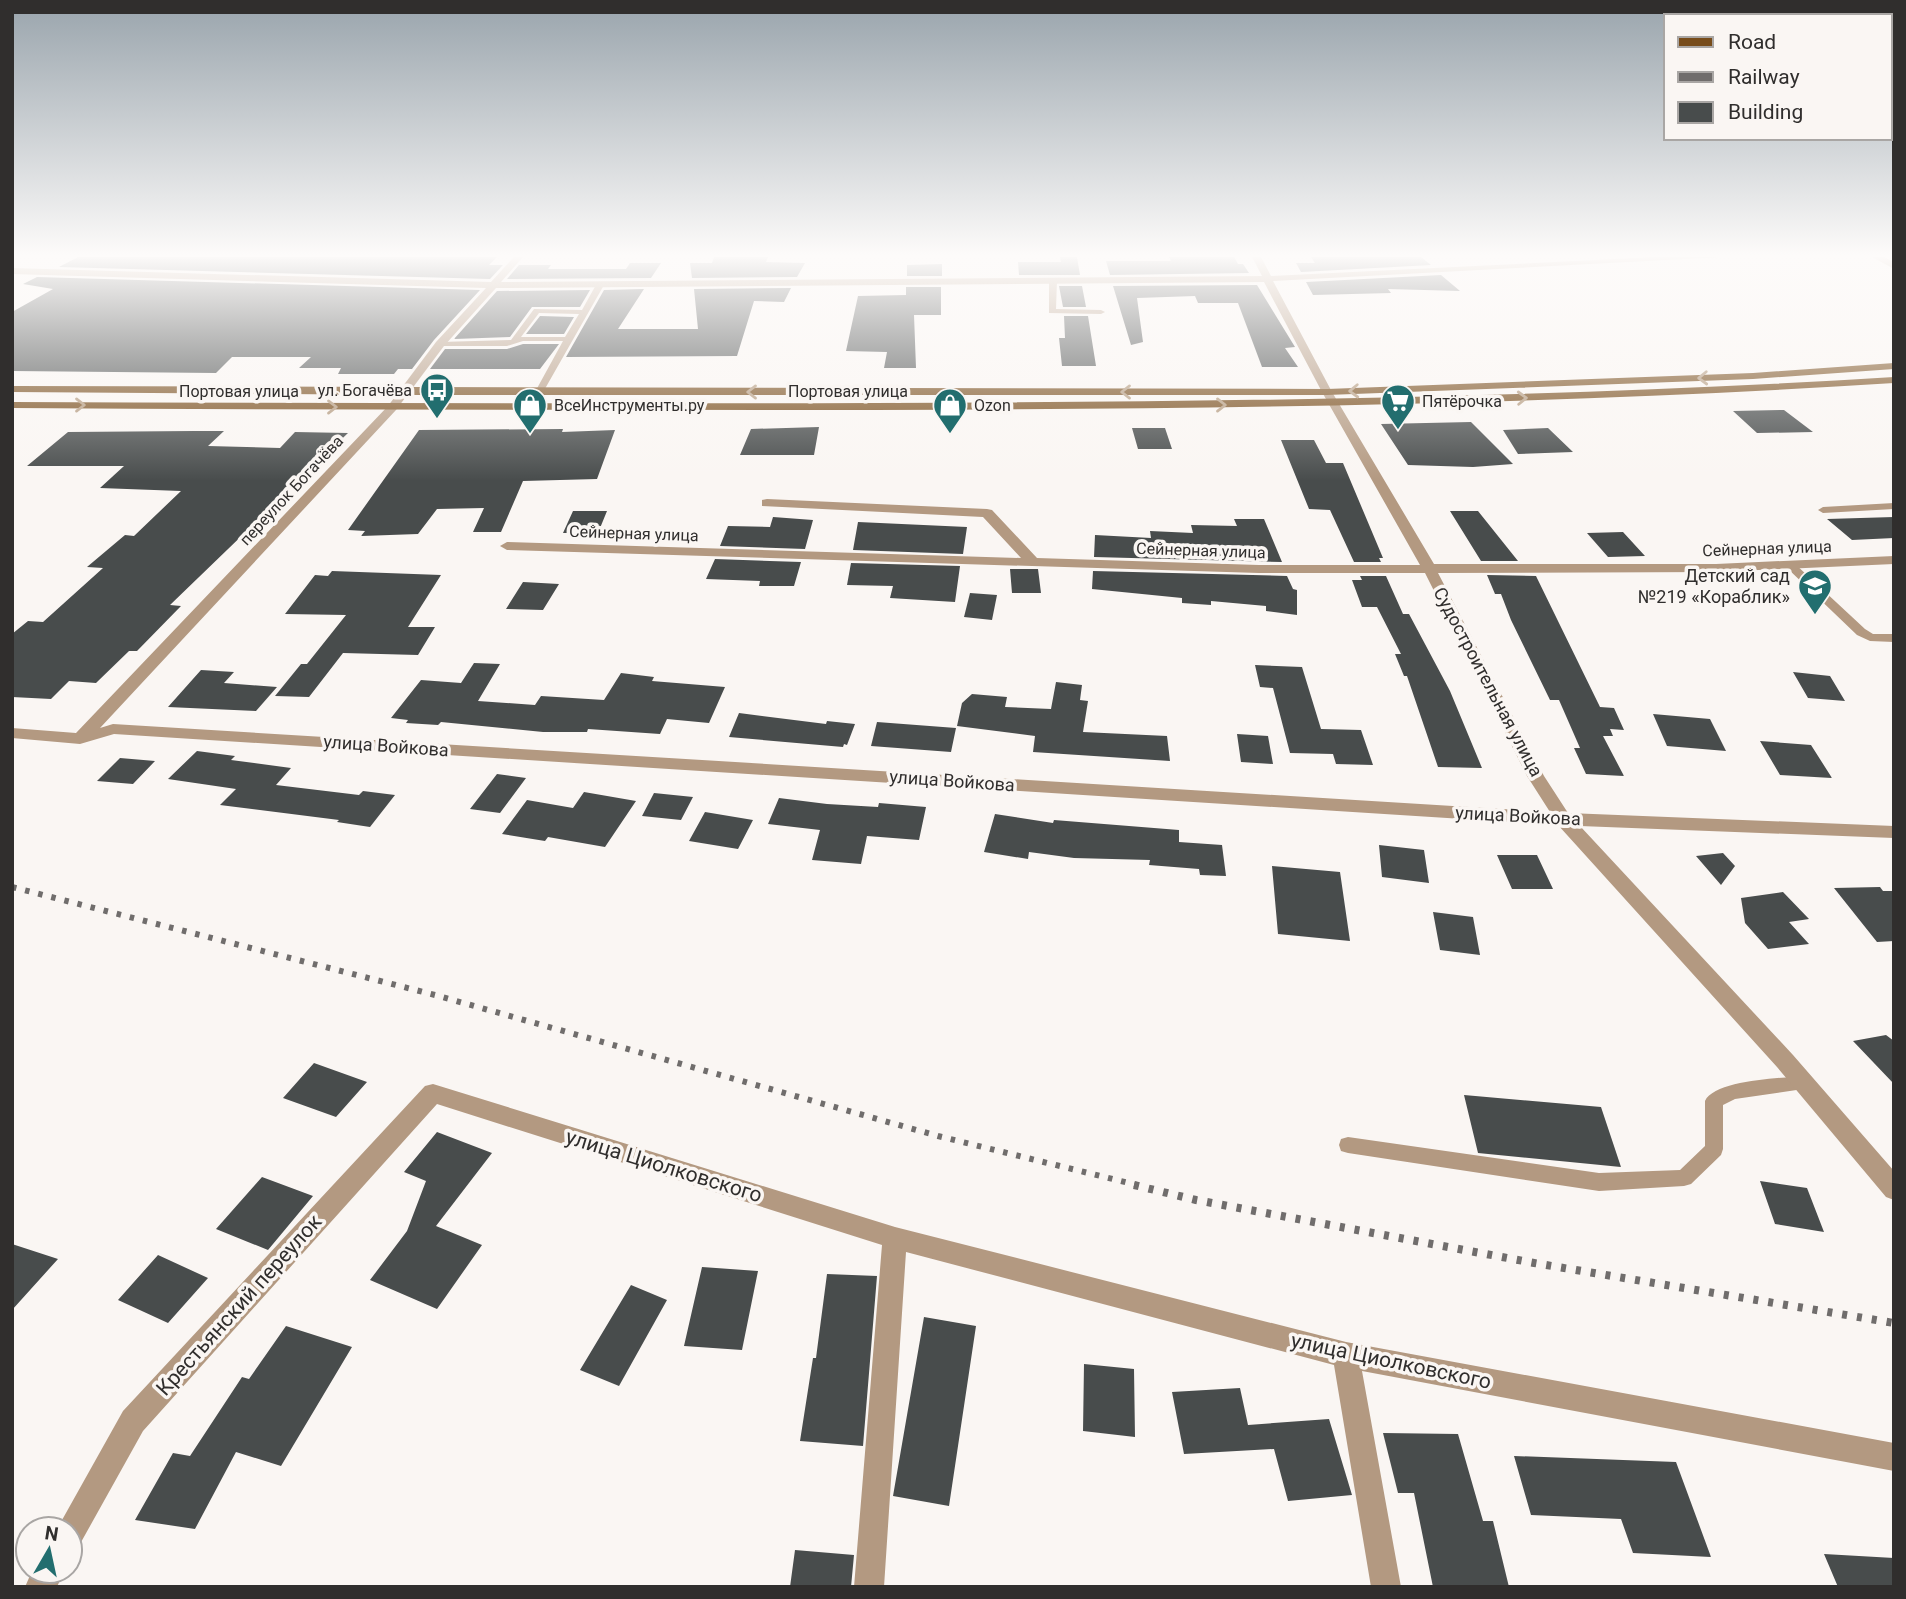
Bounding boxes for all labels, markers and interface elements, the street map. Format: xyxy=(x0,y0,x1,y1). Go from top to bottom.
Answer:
legend xyxy=(1664,14,1892,140)
text: Road xyxy=(1728,30,1776,54)
text: Railway xyxy=(1728,65,1800,89)
text: Building xyxy=(1728,100,1803,124)
one-way arrow xyxy=(1698,370,1709,385)
bus stop icon: ул. Богачёва xyxy=(418,371,456,420)
place label: ул. Богачёва xyxy=(318,381,412,400)
street label: Портовая улица xyxy=(179,382,299,401)
street label: Портовая улица xyxy=(788,382,908,401)
supermarket icon: Пятёрочка xyxy=(1379,382,1417,431)
one-way arrow xyxy=(1348,383,1358,399)
one-way arrow xyxy=(746,384,756,400)
one-way arrow xyxy=(1120,384,1131,400)
shop icon: ВсеИнструменты.ру xyxy=(511,386,549,435)
shop icon: Ozon xyxy=(931,386,969,435)
one-way arrow xyxy=(1517,390,1528,405)
place label: Пятёрочка xyxy=(1422,392,1502,411)
place label: ВсеИнструменты.ру xyxy=(554,396,705,415)
place label: Ozon xyxy=(974,396,1011,415)
one-way arrow xyxy=(76,397,86,413)
one-way arrow xyxy=(1217,397,1227,413)
one-way arrow xyxy=(328,399,338,415)
street label: переулок Богачёва xyxy=(236,432,347,549)
street label: Сейнерная улица xyxy=(569,522,699,545)
street label: Сейнерная улица xyxy=(1702,537,1832,560)
street label: Сейнерная улица xyxy=(1136,539,1266,562)
place label: Детский сад №219 «Кораблик» xyxy=(1638,565,1790,607)
school or university icon: Детский сад №219 «Кораблик» xyxy=(1796,567,1834,616)
street label: Судостроительная улица xyxy=(1430,584,1547,780)
street label: улица Войкова xyxy=(323,731,449,760)
street label: улица Войкова xyxy=(889,766,1015,795)
street label: улица Войкова xyxy=(1455,802,1581,829)
street label: улица Циолковского xyxy=(563,1125,765,1207)
street label: Крестьянский переулок xyxy=(151,1209,327,1400)
street label: улица Циолковского xyxy=(1289,1328,1493,1394)
north arrow xyxy=(14,1515,84,1585)
text: N xyxy=(43,1521,60,1546)

